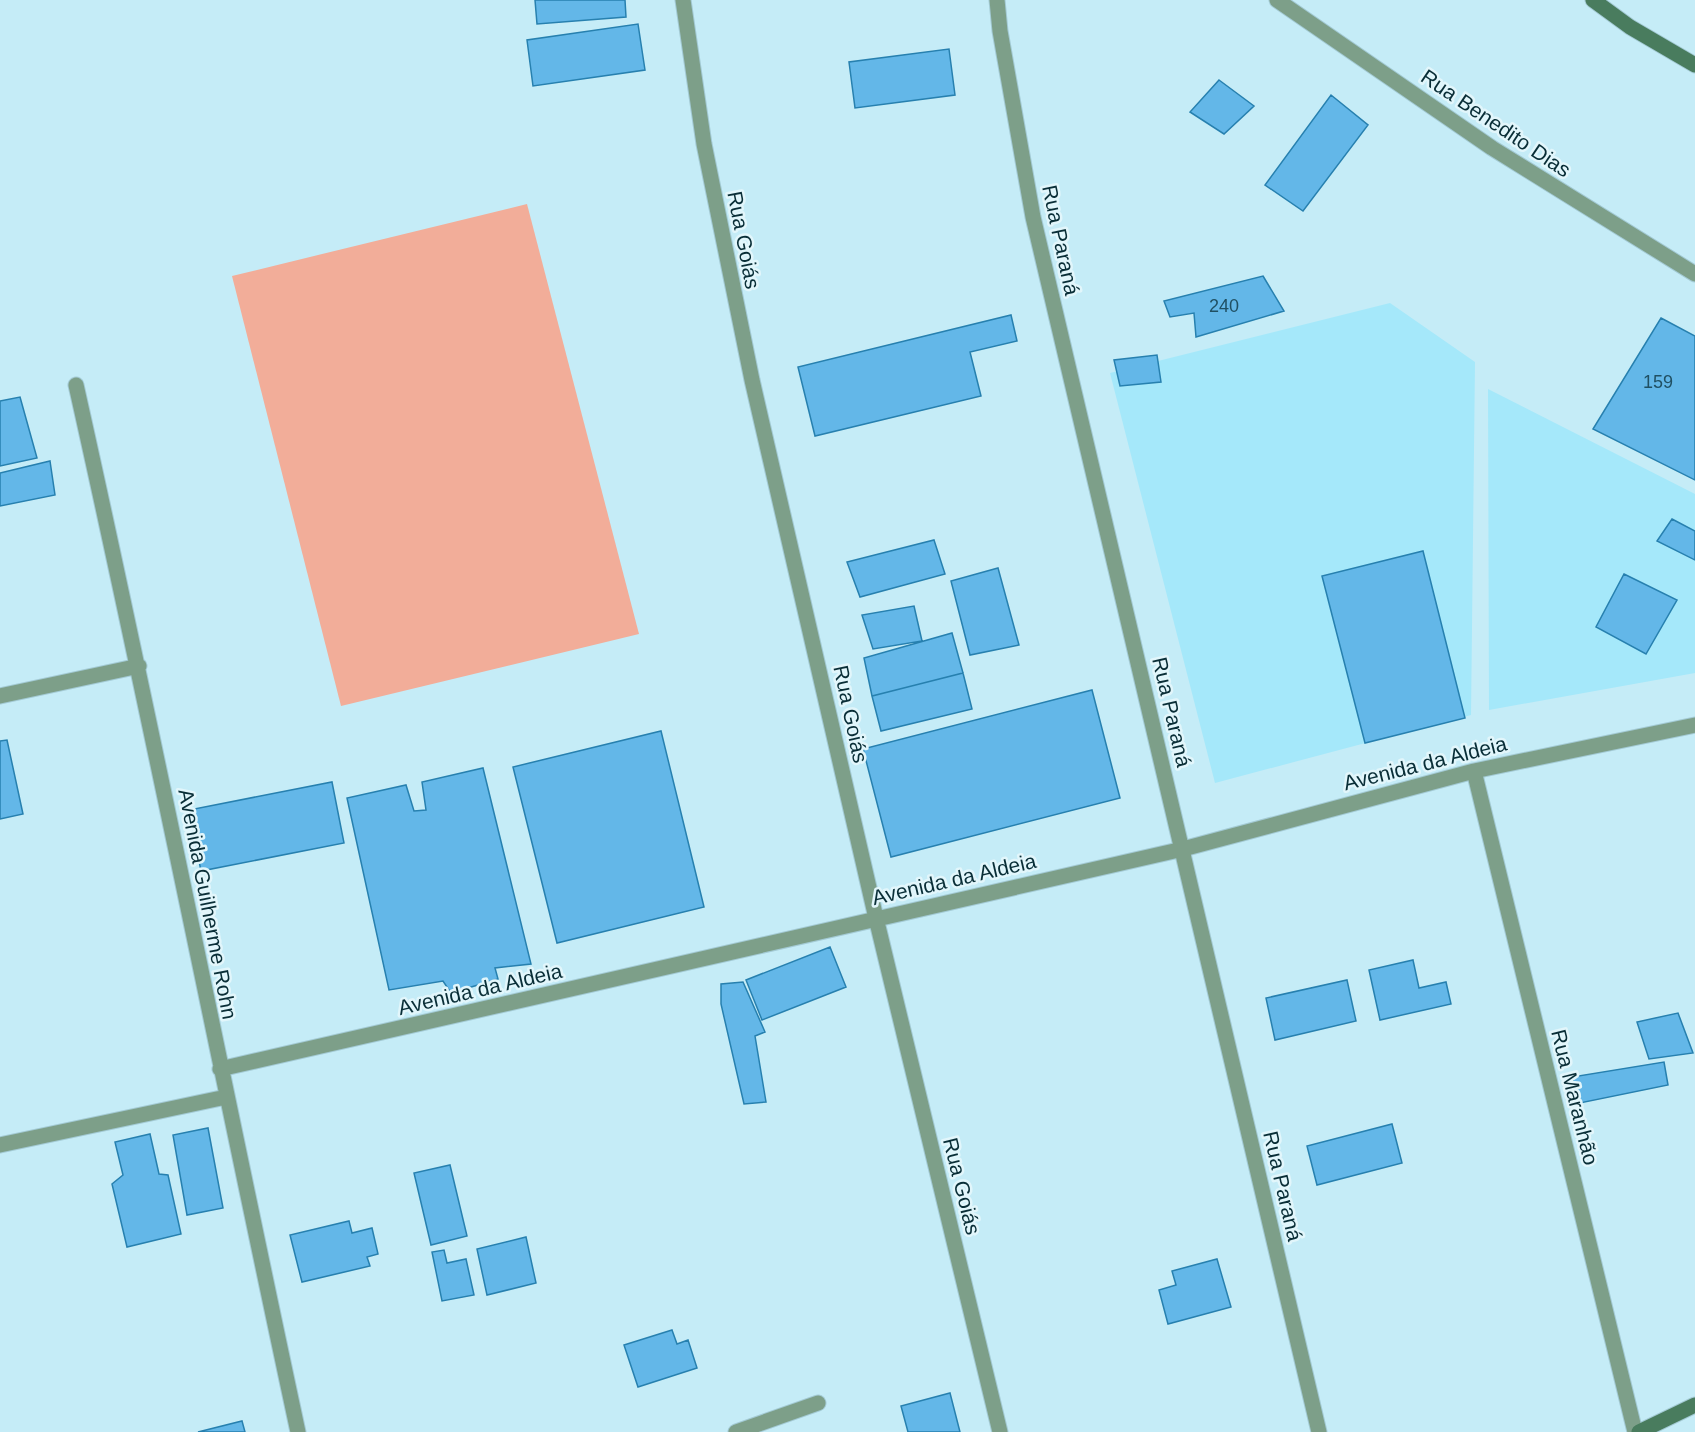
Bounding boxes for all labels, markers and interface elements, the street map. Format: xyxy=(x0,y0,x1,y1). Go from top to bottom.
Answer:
street label: Rua Benedito Dias xyxy=(1417,65,1575,181)
street label: Rua Paraná xyxy=(1038,183,1084,298)
street label: Rua Goiás xyxy=(723,189,765,291)
house number: 240 xyxy=(1209,296,1239,316)
house number: 159 xyxy=(1643,372,1673,392)
street label: Rua Paraná xyxy=(1148,655,1196,769)
street label: Rua Goiás xyxy=(829,663,873,765)
street label: Avenida da Aldeia xyxy=(1341,731,1509,794)
street label: Avenida Guilherme Rohn xyxy=(174,787,242,1021)
street label: Avenida da Aldeia xyxy=(870,849,1039,909)
street label: Avenida da Aldeia xyxy=(396,959,565,1019)
street label: Rua Maranhão xyxy=(1547,1027,1603,1167)
street label: Rua Paraná xyxy=(1259,1129,1307,1243)
street label: Rua Goiás xyxy=(939,1135,985,1237)

